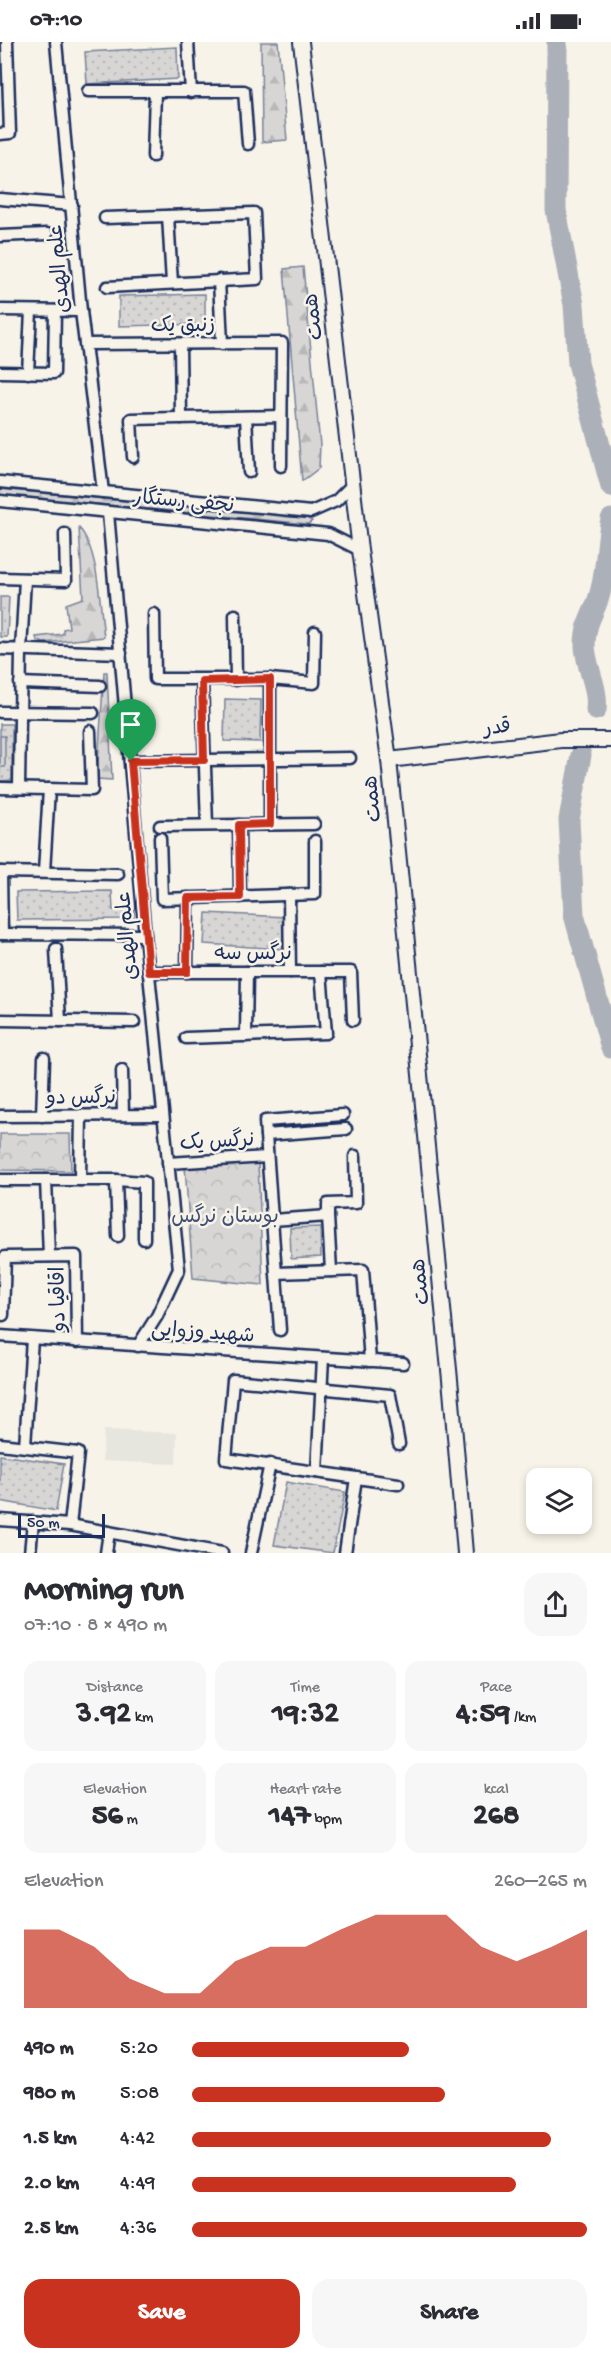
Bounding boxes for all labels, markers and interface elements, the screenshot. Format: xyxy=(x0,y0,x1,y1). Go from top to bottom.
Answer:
text: 07:10 xyxy=(30,8,82,34)
street label: علم الهدی xyxy=(45,223,78,314)
street label: همت xyxy=(300,292,331,341)
street label: زنبق یک xyxy=(151,315,215,340)
street label: نجفی رستگار xyxy=(131,484,235,520)
pin xyxy=(105,699,156,761)
icon: arrive xyxy=(114,708,147,741)
street label: قدر xyxy=(480,715,513,744)
street label: همت xyxy=(360,774,389,823)
street label: علم الهدی xyxy=(113,890,146,981)
street label: نرگس سه xyxy=(214,940,292,968)
street label: نرگس دو xyxy=(44,1083,116,1113)
street label: نرگس یک xyxy=(179,1126,255,1158)
park label: بوستان نرگس xyxy=(171,1203,279,1231)
street label: همت xyxy=(408,1257,437,1306)
street label: اقاقیا دو xyxy=(47,1266,74,1334)
street label: شهید وزوایی xyxy=(150,1318,255,1351)
map controls xyxy=(526,1468,592,1534)
button: layers xyxy=(526,1468,592,1534)
scale bar xyxy=(18,1511,105,1538)
text: 50 m xyxy=(27,1515,60,1534)
text: Morning run xyxy=(24,1573,184,1611)
button: share xyxy=(524,1573,587,1636)
text: 07:10 · 8 × 490 m xyxy=(24,1615,167,1638)
text: Distance xyxy=(87,1679,143,1698)
text: Time xyxy=(291,1679,320,1698)
text: Pace xyxy=(480,1679,512,1698)
text: 3.92 xyxy=(76,1698,131,1733)
text: 19:32 xyxy=(272,1698,339,1733)
text: 4:59 xyxy=(456,1698,510,1733)
text: km xyxy=(131,1709,153,1728)
text: /km xyxy=(510,1709,536,1728)
text: Elevation xyxy=(83,1781,147,1800)
text: Heart rate xyxy=(270,1781,341,1800)
text: kcal xyxy=(484,1781,509,1800)
text: 56 xyxy=(92,1800,123,1835)
text: 147 xyxy=(269,1800,311,1835)
text: 268 xyxy=(473,1800,519,1835)
text: m xyxy=(123,1811,138,1830)
text: bpm xyxy=(311,1811,342,1830)
text: Elevation xyxy=(24,1871,104,1894)
text: 260–265 m xyxy=(494,1871,587,1894)
text: 490 m xyxy=(24,2038,74,2061)
text: 5:20 xyxy=(120,2038,158,2061)
text: 980 m xyxy=(24,2083,75,2106)
text: 5:08 xyxy=(120,2083,159,2106)
text: 1.5 km xyxy=(24,2128,77,2151)
text: 4:42 xyxy=(120,2128,155,2151)
text: 2.0 km xyxy=(24,2173,79,2196)
text: 4:49 xyxy=(120,2173,155,2196)
text: 2.5 km xyxy=(24,2218,78,2241)
text: 4:36 xyxy=(120,2218,156,2241)
button: Save xyxy=(24,2279,300,2348)
button: Share xyxy=(312,2279,587,2348)

